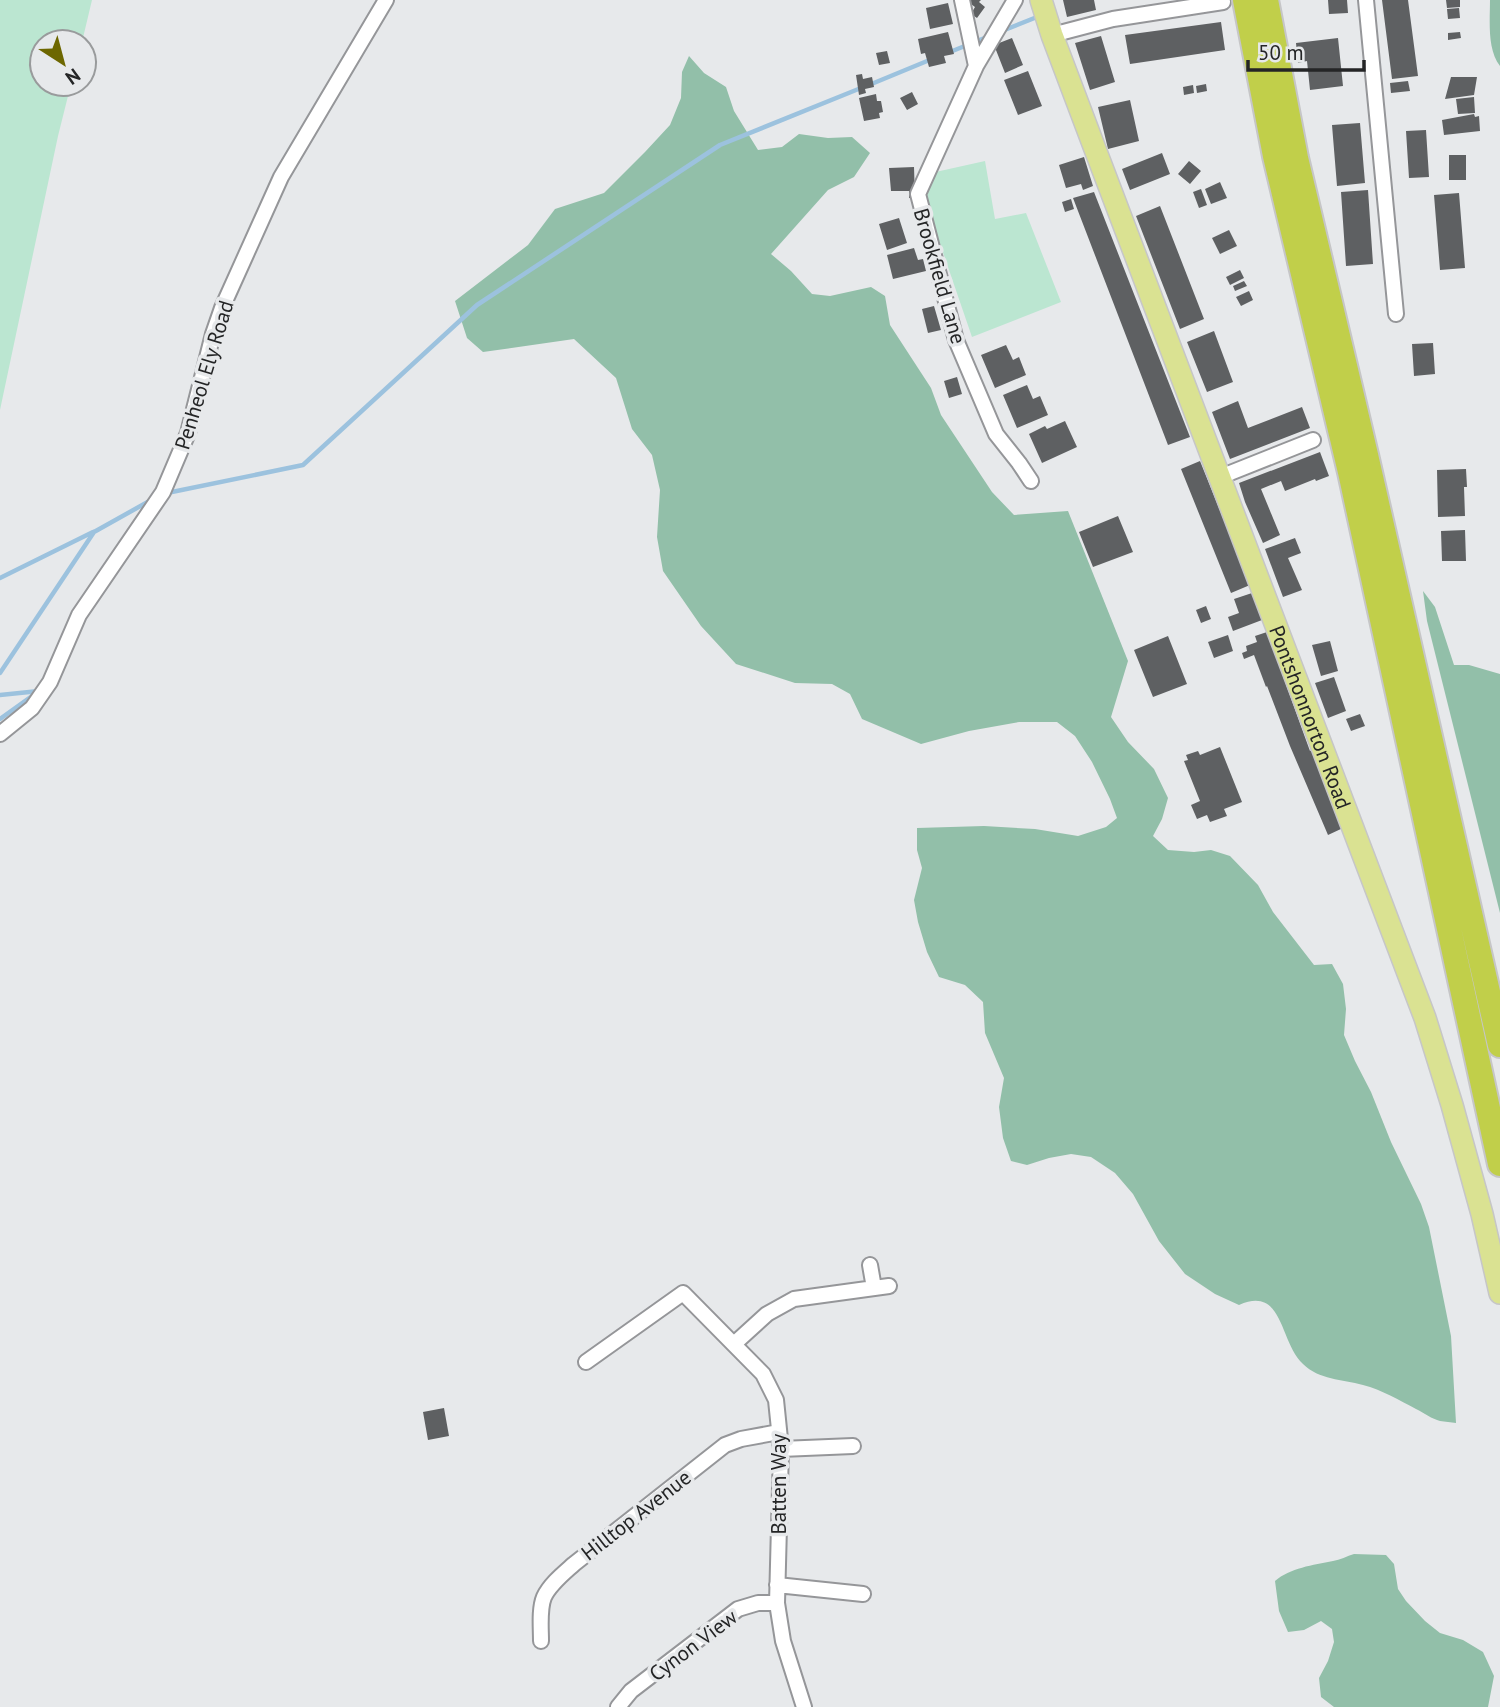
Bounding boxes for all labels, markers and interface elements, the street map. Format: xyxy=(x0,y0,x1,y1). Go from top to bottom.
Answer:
north arrow xyxy=(28,28,98,98)
scale bar xyxy=(1248,28,1364,72)
text: 50 m xyxy=(1258,39,1304,66)
text: N xyxy=(61,63,85,90)
street label: Brookfield Lane xyxy=(908,205,972,347)
street label: Penheol Ely Road xyxy=(168,297,240,453)
street label: Pontshonnorton Road xyxy=(1264,621,1358,813)
street label: Batten Way xyxy=(765,1433,792,1534)
street label: Hilltop Avenue xyxy=(576,1464,696,1566)
street label: Cynon View xyxy=(644,1603,743,1687)

